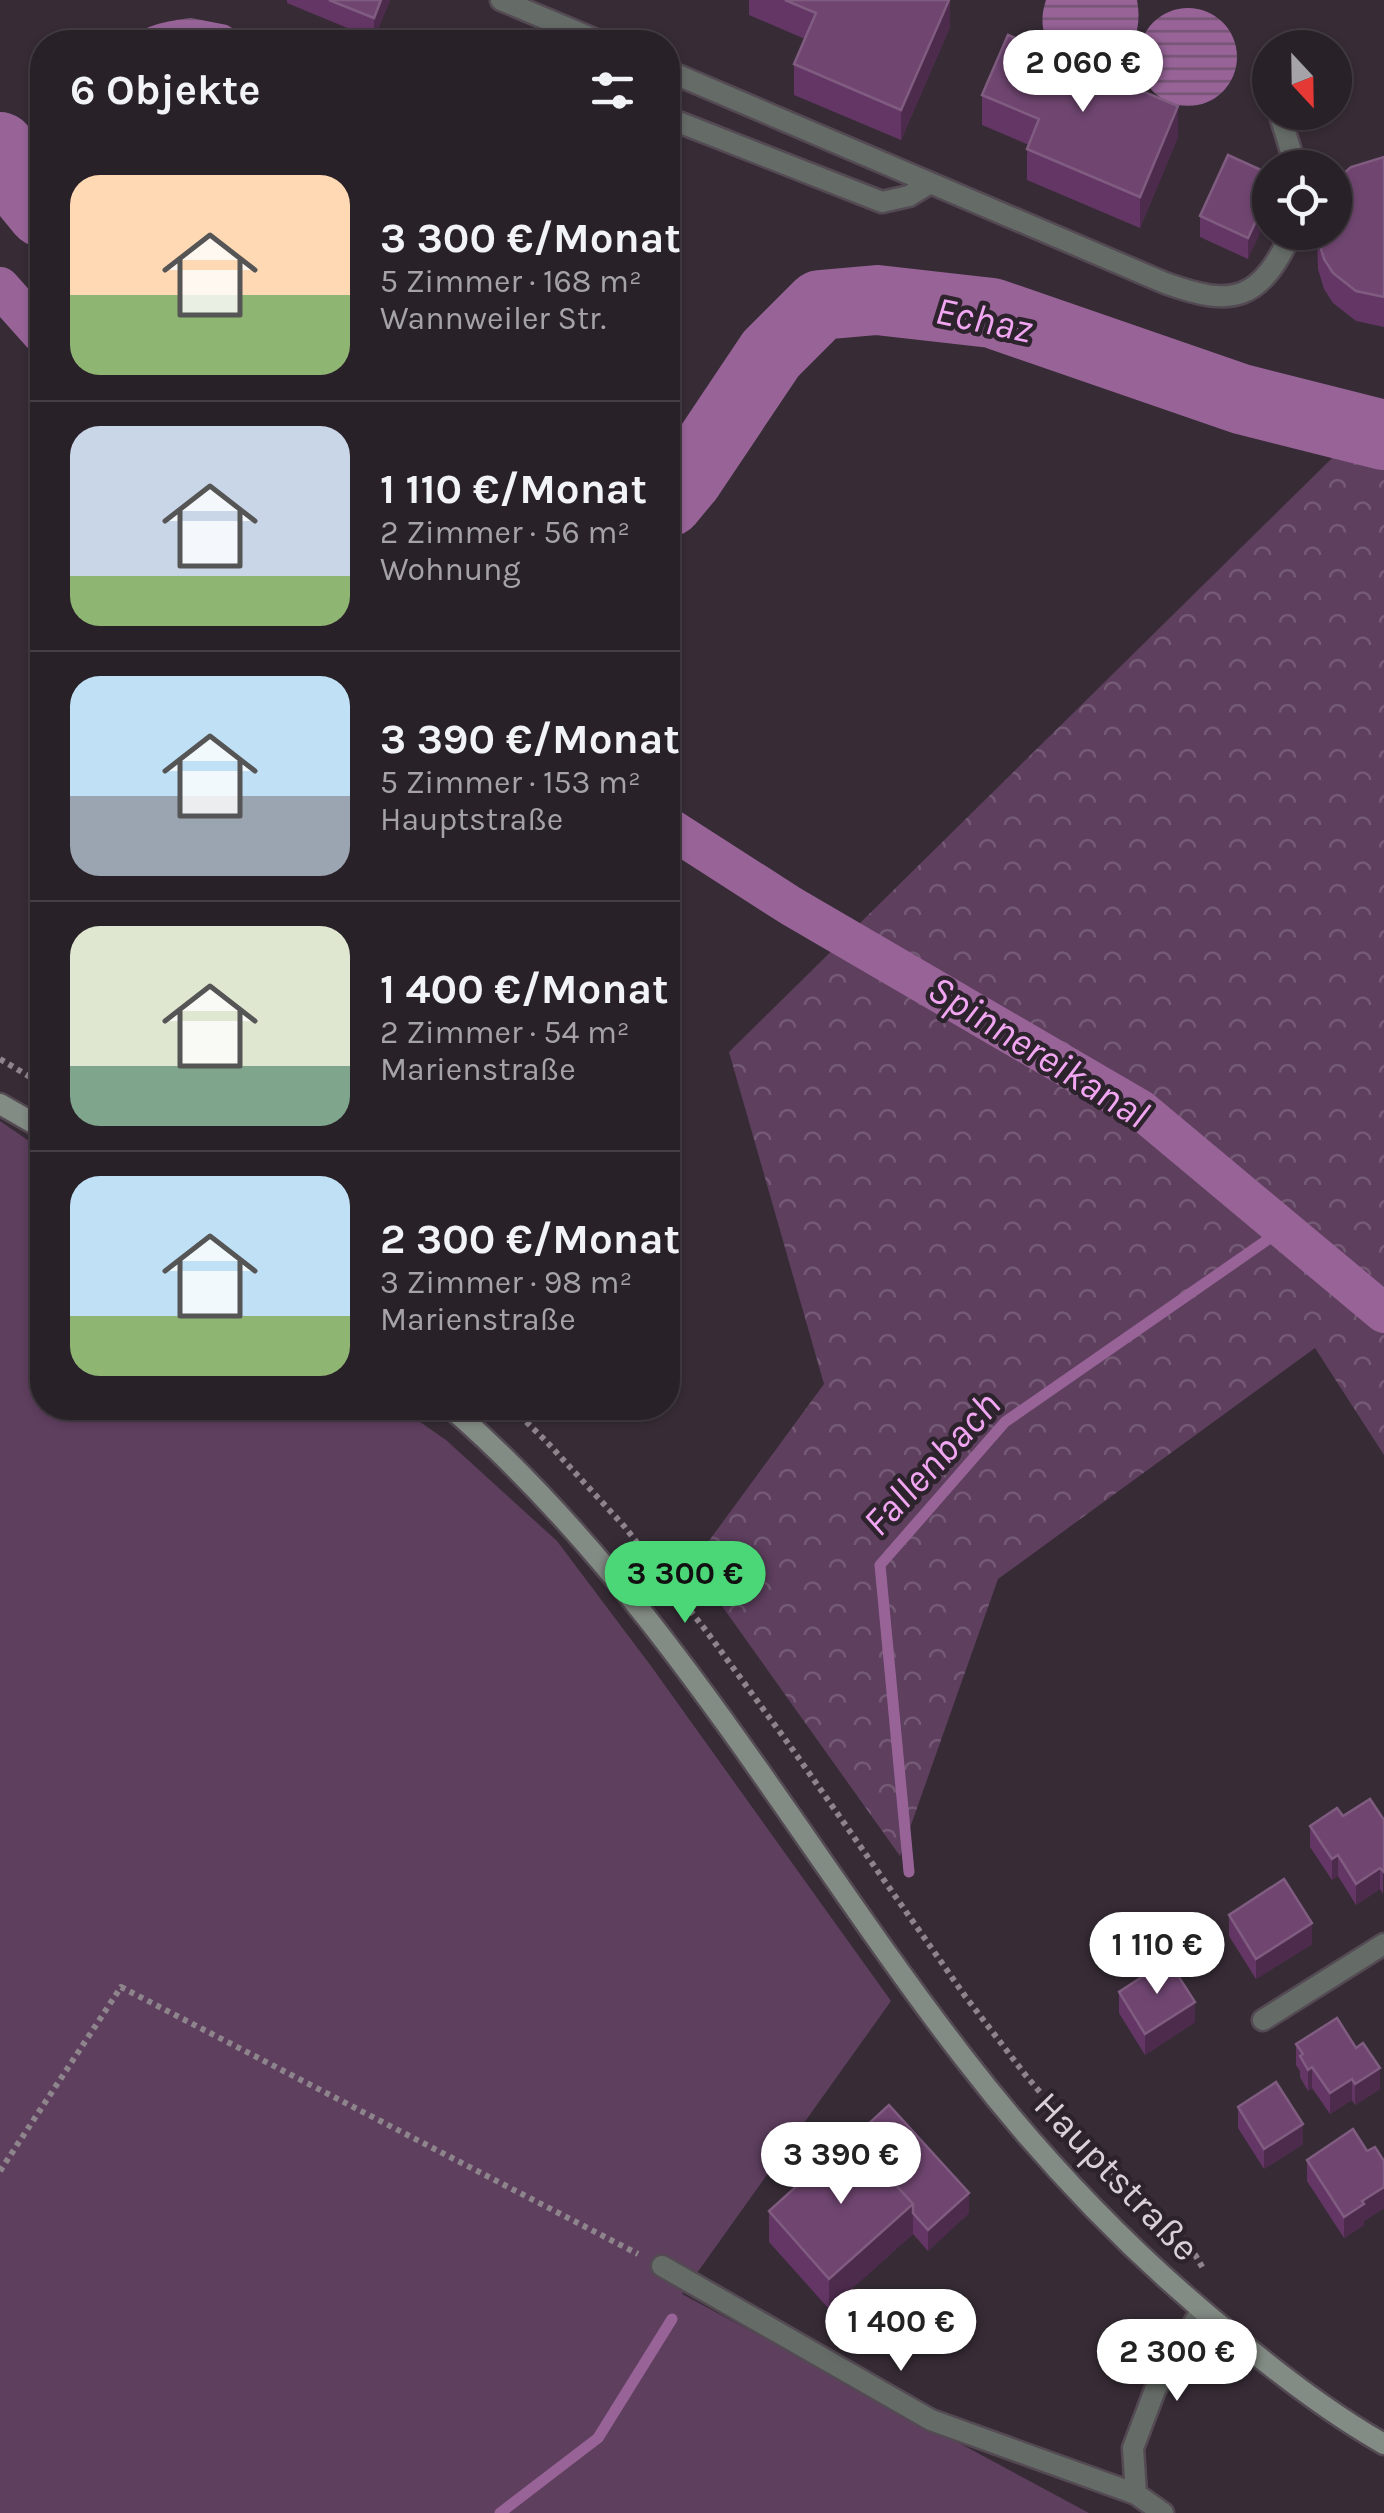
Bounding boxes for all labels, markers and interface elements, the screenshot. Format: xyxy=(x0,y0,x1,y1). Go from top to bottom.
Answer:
pin: 2 060 € xyxy=(991,30,1175,115)
north arrow xyxy=(1252,30,1352,130)
map controls xyxy=(1252,30,1352,250)
text: 2 060 € xyxy=(1025,44,1141,81)
icon: filters xyxy=(585,63,640,118)
text: 6 Objekte xyxy=(70,65,261,115)
button: locate xyxy=(1252,150,1352,250)
text: 3 300 €/Monat xyxy=(380,213,681,263)
icon: home xyxy=(150,215,270,335)
text: 5 Zimmer · 168 m² xyxy=(380,263,642,300)
water label: Echaz xyxy=(931,286,1037,353)
text: Wannweiler Str. xyxy=(380,300,606,337)
text: 1 110 €/Monat xyxy=(380,464,647,514)
icon: home xyxy=(150,466,270,586)
text: 2 Zimmer · 56 m² xyxy=(380,514,630,551)
text: Wohnung xyxy=(380,551,520,588)
text: 3 390 €/Monat xyxy=(380,714,680,764)
icon: home xyxy=(150,716,270,836)
text: 5 Zimmer · 153 m² xyxy=(380,764,641,801)
text: Hauptstraße xyxy=(380,801,563,838)
text: 1 400 €/Monat xyxy=(380,964,669,1014)
water label: Spinnereikanal xyxy=(920,965,1158,1138)
icon: home xyxy=(150,966,270,1086)
text: 2 Zimmer · 54 m² xyxy=(380,1014,630,1051)
text: Marienstraße xyxy=(380,1051,576,1088)
text: 2 300 €/Monat xyxy=(380,1214,680,1264)
icon: home xyxy=(150,1216,270,1336)
text: 3 Zimmer · 98 m² xyxy=(380,1264,632,1301)
text: Marienstraße xyxy=(380,1301,576,1338)
water label: Fallenbach xyxy=(853,1381,1010,1545)
pin: 3 300 € xyxy=(593,1541,777,1626)
text: 3 300 € xyxy=(627,1555,743,1592)
pin: 1 110 € xyxy=(1065,1912,1249,1997)
text: 1 110 € xyxy=(1112,1926,1202,1963)
street label: Hauptstraße xyxy=(1025,2082,1208,2270)
pin: 3 390 € xyxy=(749,2122,933,2207)
text: 3 390 € xyxy=(783,2136,899,2173)
pin: 1 400 € xyxy=(809,2289,993,2374)
text: 1 400 € xyxy=(847,2303,955,2340)
pin: 2 300 € xyxy=(1085,2319,1269,2404)
text: 2 300 € xyxy=(1119,2333,1235,2370)

